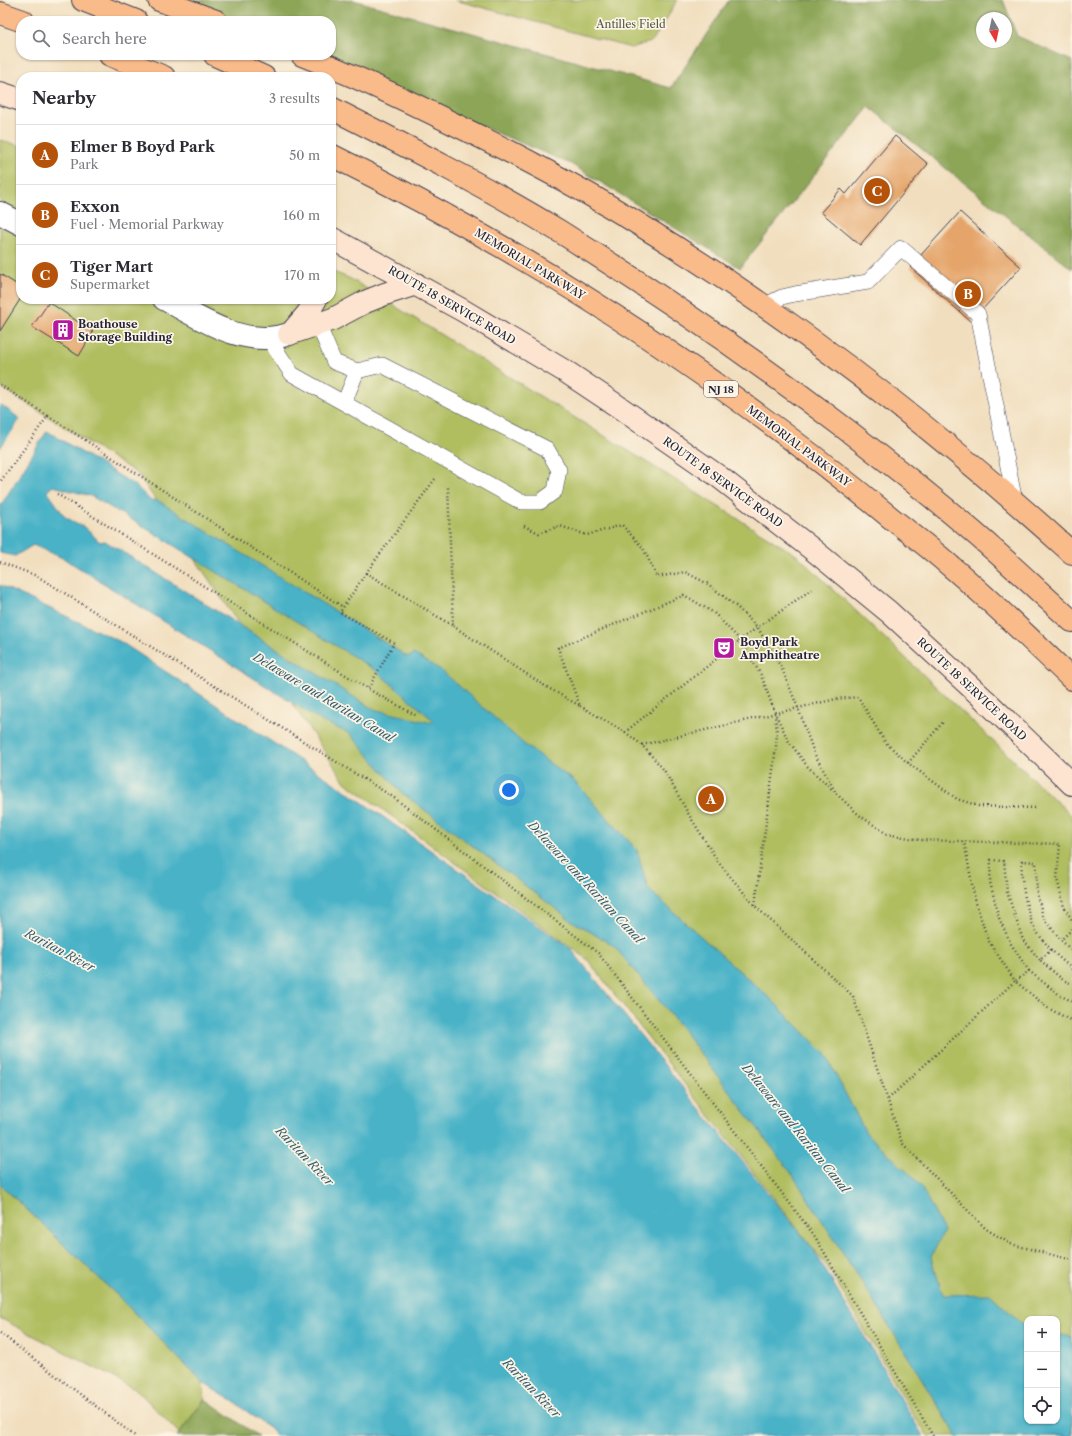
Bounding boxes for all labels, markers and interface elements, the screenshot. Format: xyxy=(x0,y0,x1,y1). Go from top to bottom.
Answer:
north arrow xyxy=(976,12,1012,48)
search box xyxy=(16,16,336,60)
park label: Antilles Field xyxy=(595,17,666,31)
icon: search xyxy=(30,27,52,49)
text: Search here xyxy=(62,29,147,48)
text: Nearby xyxy=(32,88,96,108)
text: 3 results xyxy=(269,90,320,106)
text: Elmer B Boyd Park xyxy=(70,137,215,156)
text: A xyxy=(40,147,50,163)
text: 50 m xyxy=(289,147,320,163)
text: Park xyxy=(70,156,98,172)
pin: C xyxy=(864,176,890,206)
text: Exxon xyxy=(70,197,120,216)
text: B xyxy=(40,207,50,223)
text: 160 m xyxy=(283,207,320,223)
text: Fuel · Memorial Parkway xyxy=(70,216,224,232)
street label: MEMORIAL PARKWAY xyxy=(472,225,588,303)
text: Tiger Mart xyxy=(70,257,153,276)
street label: ROUTE 18 SERVICE ROAD xyxy=(386,263,518,347)
text: C xyxy=(40,267,50,283)
text: 170 m xyxy=(284,267,320,283)
text: Supermarket xyxy=(70,276,150,292)
pin: B xyxy=(955,279,981,309)
building icon: Boathouse Storage Building xyxy=(50,317,76,343)
place label: Boathouse Storage Building xyxy=(78,317,173,344)
road number: NJ 18 xyxy=(704,381,738,397)
street label: MEMORIAL PARKWAY xyxy=(744,402,854,490)
street label: ROUTE 18 SERVICE ROAD xyxy=(660,434,786,530)
street label: ROUTE 18 SERVICE ROAD xyxy=(914,634,1030,744)
theatre icon: Boyd Park Amphitheatre xyxy=(711,635,737,661)
place label: Boyd Park Amphitheatre xyxy=(739,635,820,662)
water label: Delaware and Raritan Canal xyxy=(250,648,398,746)
your location xyxy=(499,780,519,800)
pin: A xyxy=(698,784,724,814)
water label: Delaware and Raritan Canal xyxy=(525,817,647,947)
water label: Raritan River xyxy=(22,925,99,975)
water label: Delaware and Raritan Canal xyxy=(739,1060,854,1197)
water label: Raritan River xyxy=(272,1122,338,1190)
map controls xyxy=(1024,1316,1060,1424)
button: + xyxy=(1024,1316,1060,1352)
button: − xyxy=(1024,1352,1060,1388)
water label: Raritan River xyxy=(499,1354,565,1422)
button: locate xyxy=(1024,1388,1060,1424)

